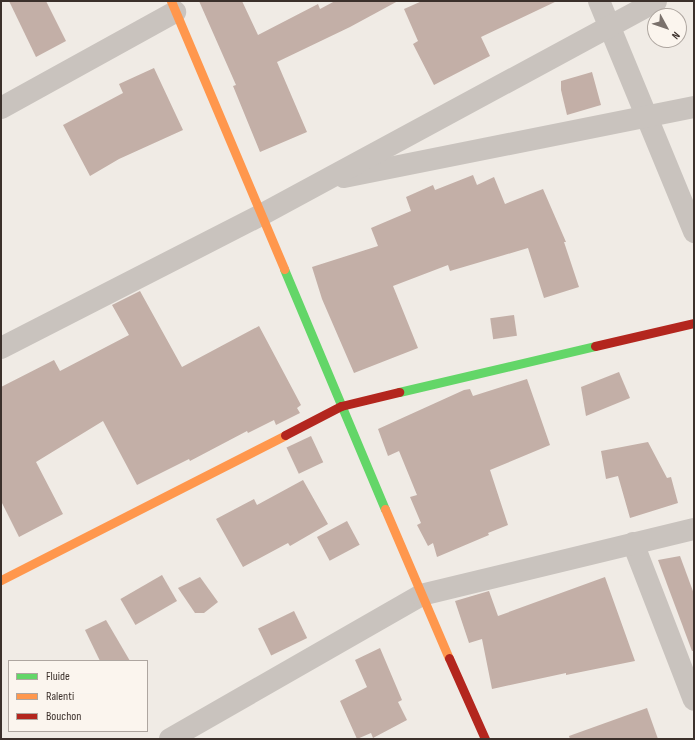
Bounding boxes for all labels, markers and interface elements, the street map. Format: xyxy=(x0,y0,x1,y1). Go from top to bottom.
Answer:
north arrow xyxy=(647,8,687,48)
text: N xyxy=(669,29,683,42)
legend xyxy=(8,660,148,732)
text: Fluide xyxy=(46,669,70,684)
text: Ralenti xyxy=(46,689,74,704)
text: Bouchon xyxy=(46,709,81,724)

